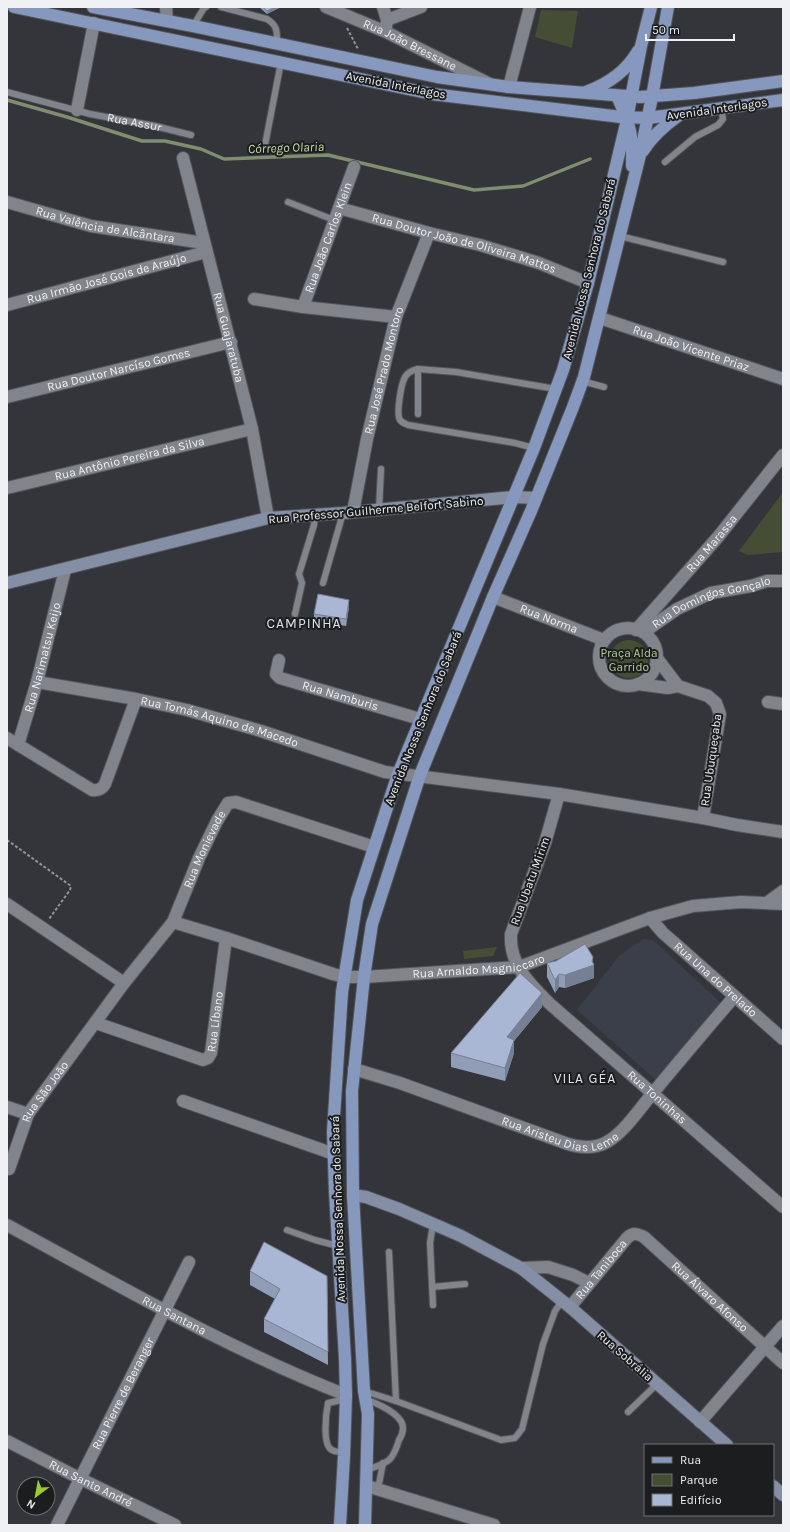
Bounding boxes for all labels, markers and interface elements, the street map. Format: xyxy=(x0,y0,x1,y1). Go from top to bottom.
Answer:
street label: Rua João Bressane xyxy=(361,16,459,73)
scale bar xyxy=(646,16,734,42)
text: 50 m xyxy=(652,23,680,37)
street label: Avenida Interlagos xyxy=(345,68,447,102)
street label: Avenida Interlagos xyxy=(666,95,768,123)
street label: Rua Assur xyxy=(106,110,164,135)
water label: Córrego Olaria xyxy=(248,139,325,156)
street label: Avenida Nossa Senhora do Sabará xyxy=(560,177,618,361)
street label: Rua João Carlos Klein xyxy=(302,180,355,295)
street label: Rua Valência de Alcântara xyxy=(34,204,176,245)
street label: Rua Doutor João de Oliveira Mattos xyxy=(370,211,558,276)
street label: Rua Irmão José Gois de Araújo xyxy=(25,251,188,306)
street label: Rua Guajaratuba xyxy=(210,291,247,384)
street label: Rua José Prado Montoro xyxy=(361,304,406,436)
street label: Rua João Vicente Priaz xyxy=(631,322,751,374)
street label: Rua Doutor Narcíso Gomes xyxy=(46,345,192,394)
street label: Rua Antônio Pereira da Silva xyxy=(53,434,206,483)
street label: Rua Professor Guilherme Belfort Sabino xyxy=(268,494,484,526)
street label: Rua Marassa xyxy=(683,512,740,575)
street label: Rua Domingos Gonçalo xyxy=(649,574,771,631)
street label: Rua Narimatsu Keijo xyxy=(21,601,64,714)
street label: Rua Norma xyxy=(518,601,580,636)
district label: CAMPINHA xyxy=(266,615,342,632)
street label: Avenida Nossa Senhora do Sabará xyxy=(382,629,464,807)
park label: Praça Alda Garrido xyxy=(600,646,658,674)
street label: Rua Namburis xyxy=(301,678,380,714)
street label: Rua Tomás Aquino de Macedo xyxy=(139,693,300,750)
street label: Rua Ubuqueçaba xyxy=(698,713,724,807)
street label: Rua Monievade xyxy=(181,808,229,890)
street label: Rua Ubatu Mirim xyxy=(507,835,553,927)
street label: Rua Una do Prelado xyxy=(671,939,760,1020)
street label: Rua Arnaldo Magniccaro xyxy=(412,951,547,981)
street label: Rua Líbano xyxy=(204,991,226,1053)
street label: Rua São João xyxy=(19,1058,71,1124)
street label: Rua Toninhas xyxy=(624,1068,689,1127)
district label: VILA GÉA xyxy=(554,1069,616,1087)
street label: Rua Aristeu Dias Leme xyxy=(500,1113,621,1154)
street label: Avenida Nossa Senhora do Sabará xyxy=(328,1116,348,1302)
street label: Rua Taniboca xyxy=(573,1237,630,1302)
street label: Rua Álvaro Afonso xyxy=(669,1258,751,1335)
street label: Rua Santana xyxy=(140,1293,209,1338)
street label: Rua Sobrália xyxy=(594,1328,656,1384)
street label: Rua Pierre de Beranger xyxy=(89,1335,157,1452)
legend xyxy=(644,1444,774,1516)
text: Rua xyxy=(680,1453,701,1467)
street label: Rua Santo André xyxy=(47,1457,135,1510)
text: Parque xyxy=(680,1473,718,1487)
north arrow xyxy=(16,1476,56,1516)
text: Edifício xyxy=(680,1493,721,1507)
text: N xyxy=(24,1496,38,1512)

